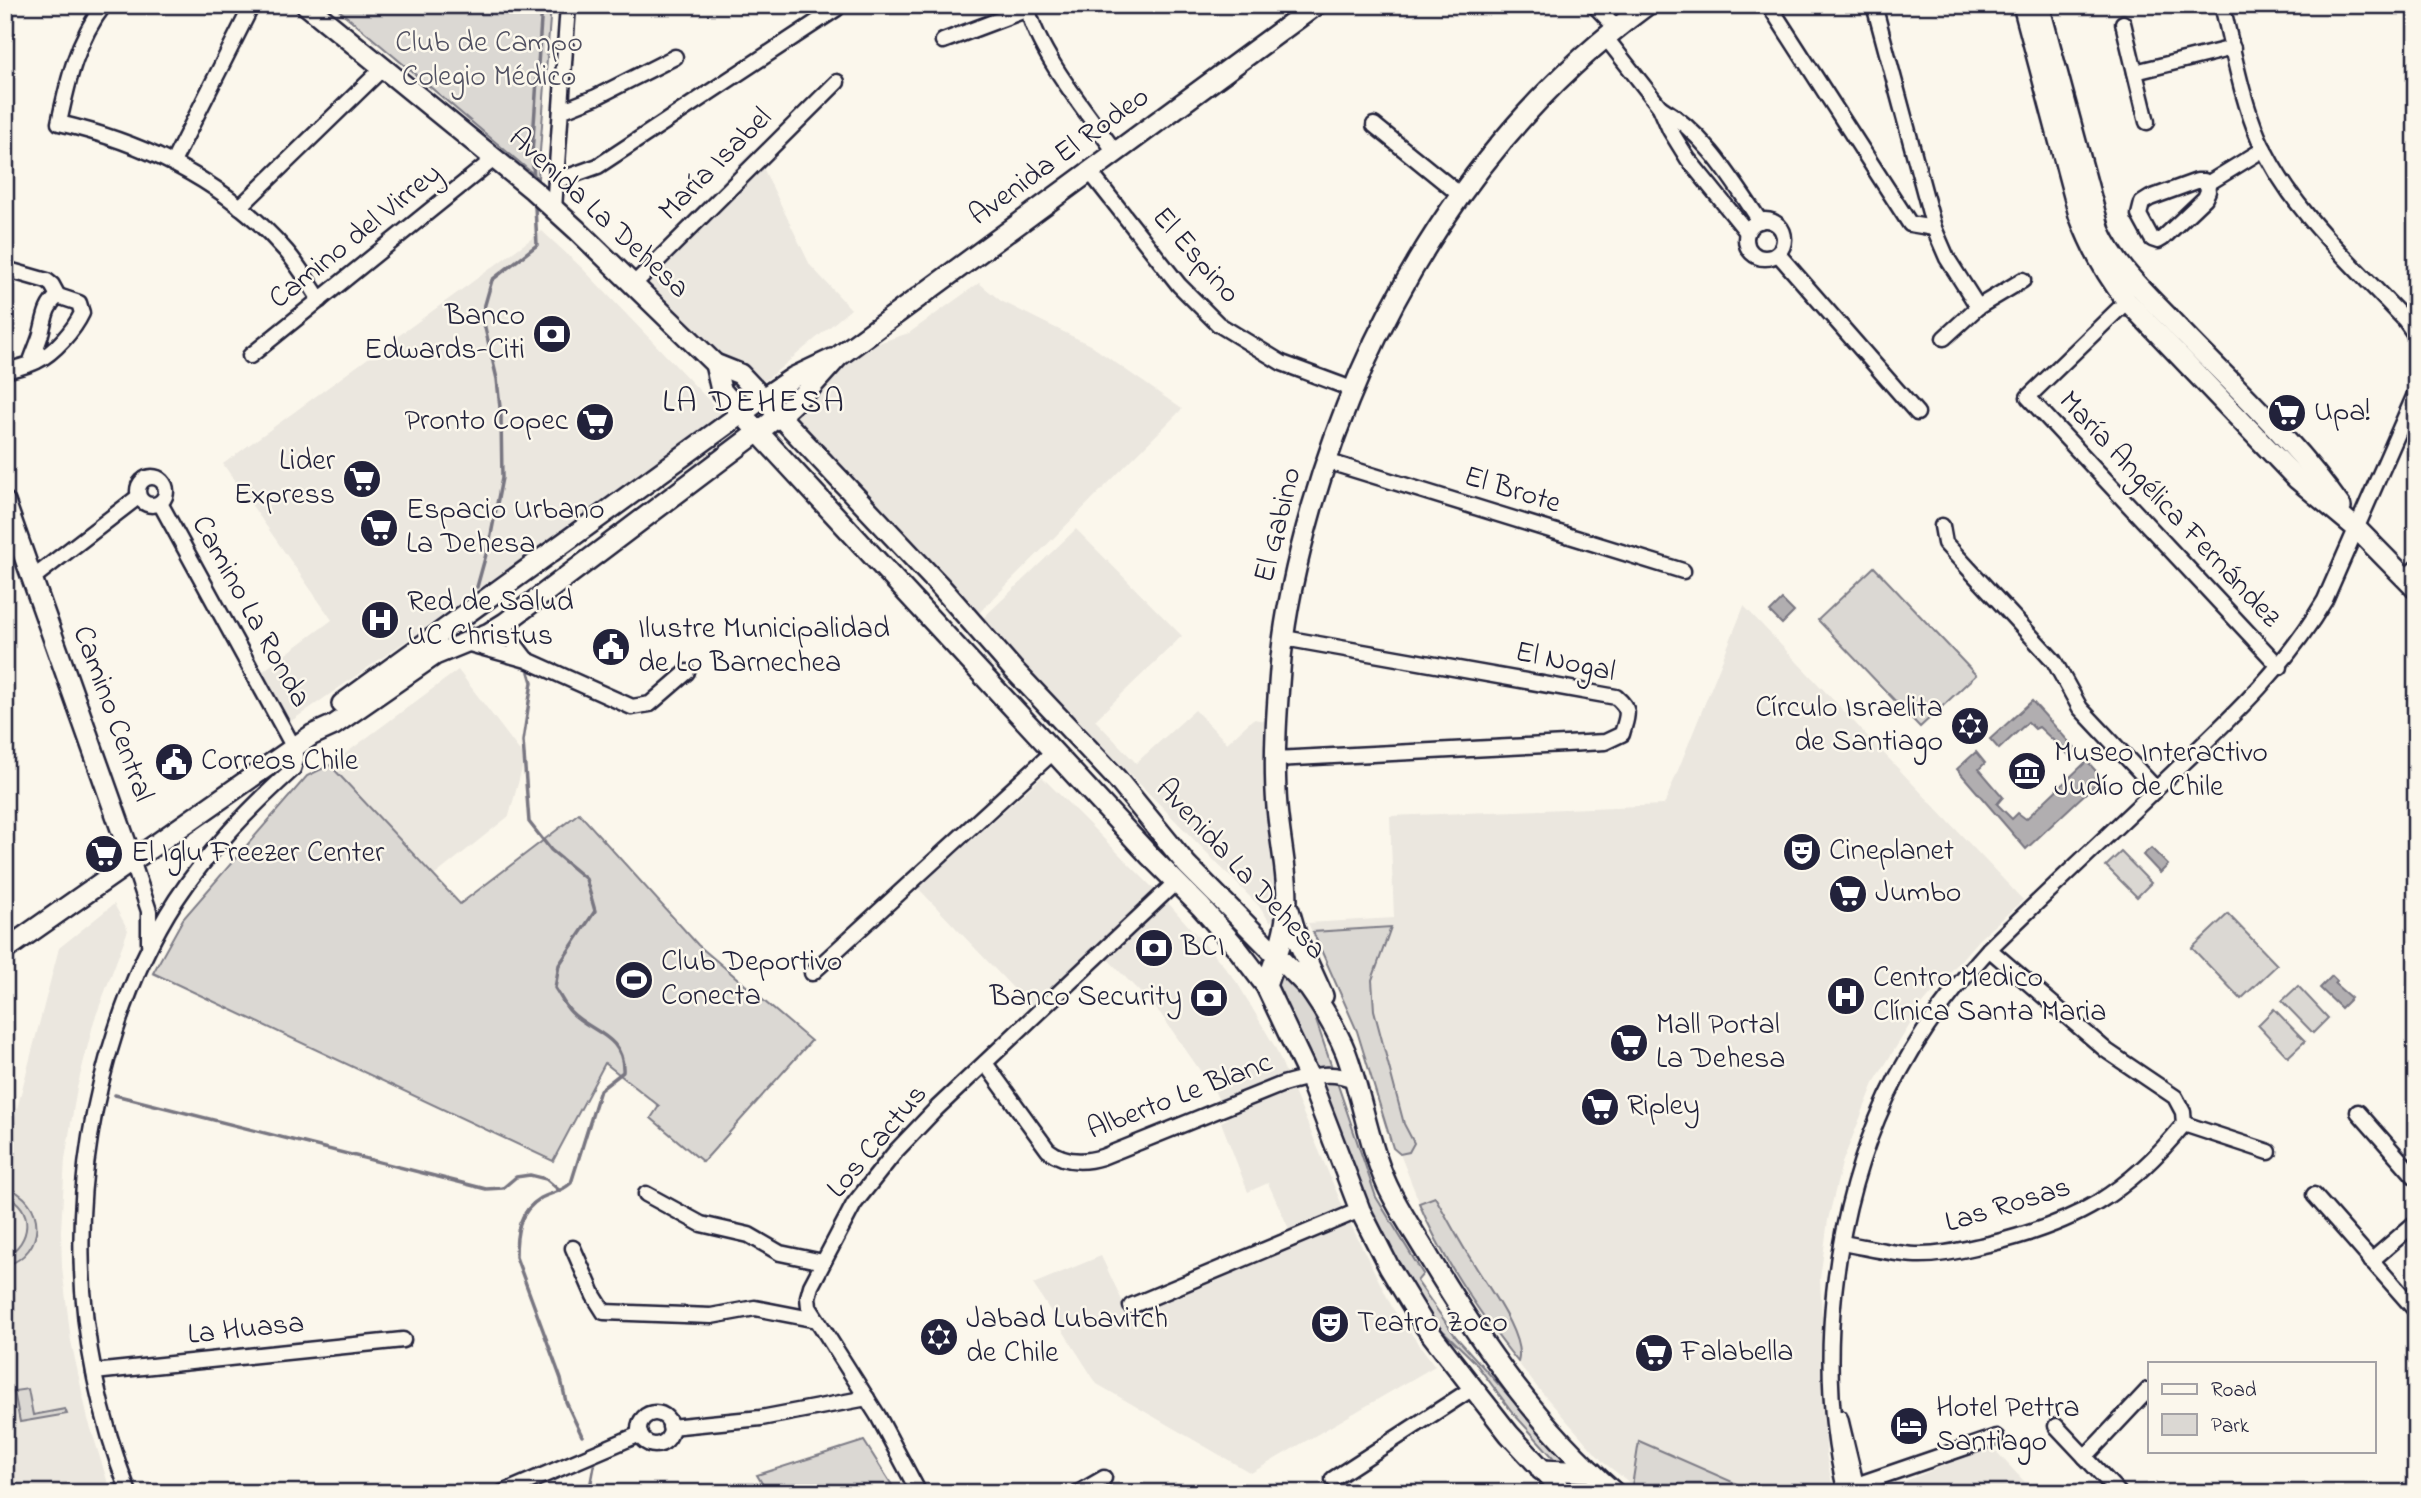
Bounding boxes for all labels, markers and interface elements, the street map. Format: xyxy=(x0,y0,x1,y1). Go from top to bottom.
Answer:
park label: Club de Campo Colegio Médico xyxy=(395,22,583,100)
street label: Avenida El Rodeo xyxy=(961,76,1159,238)
street label: María Isabel xyxy=(649,98,783,232)
street label: Avenida La Dehesa xyxy=(497,118,699,310)
street label: Camino del Virrey xyxy=(260,153,452,321)
street label: El Espino xyxy=(1140,198,1250,314)
place label: Banco Edwards-Citi xyxy=(364,295,525,373)
bank icon: Banco Edwards-Citi xyxy=(531,313,573,355)
district label: LA DEHESA xyxy=(662,379,846,427)
street label: María Angélica Fernández xyxy=(2047,382,2291,639)
place label: Upa! xyxy=(2314,391,2370,435)
supermarket icon: Upa! xyxy=(2266,392,2308,434)
place label: Pronto Copec xyxy=(404,400,569,444)
supermarket icon: Pronto Copec xyxy=(574,401,616,443)
place label: Lider Express xyxy=(234,440,336,518)
street label: El Brote xyxy=(1458,455,1566,527)
supermarket icon: Lider Express xyxy=(341,458,383,500)
street label: El Gabino xyxy=(1243,463,1315,587)
place label: Espacio Urbano La Dehesa xyxy=(406,489,604,567)
supermarket icon: Espacio Urbano La Dehesa xyxy=(358,507,400,549)
street label: Camino La Ronda xyxy=(179,508,321,716)
place label: Red de Salud UC Christus xyxy=(407,581,574,659)
hospital icon: Red de Salud UC Christus xyxy=(359,599,401,641)
place label: Ilustre Municipalidad de Lo Barnechea xyxy=(638,608,890,686)
street label: Camino Central xyxy=(60,620,164,808)
public building icon: Ilustre Municipalidad de Lo Barnechea xyxy=(590,626,632,668)
street label: El Nogal xyxy=(1511,631,1619,695)
place label: Círculo Israelita de Santiago xyxy=(1755,687,1943,765)
synagogue icon: Círculo Israelita de Santiago xyxy=(1949,705,1991,747)
place label: Museo Interactivo Judío de Chile xyxy=(2054,732,2268,810)
place label: Correos Chile xyxy=(201,740,359,784)
public building icon: Correos Chile xyxy=(153,741,195,783)
museum icon: Museo Interactivo Judío de Chile xyxy=(2006,750,2048,792)
street label: Avenida La Dehesa xyxy=(1144,769,1336,971)
place label: Cineplanet xyxy=(1829,830,1954,874)
theatre icon: Cineplanet xyxy=(1781,831,1823,873)
place label: El Iglu Freezer Center xyxy=(131,832,385,876)
supermarket icon: El Iglu Freezer Center xyxy=(83,833,125,875)
place label: Jumbo xyxy=(1875,872,1961,916)
supermarket icon: Jumbo xyxy=(1827,873,1869,915)
place label: BCI xyxy=(1180,926,1225,970)
bank icon: BCI xyxy=(1133,927,1175,969)
place label: Club Deportivo Conecta xyxy=(661,941,842,1019)
place label: Centro Medico Clínica Santa Maria xyxy=(1873,957,2106,1035)
sports icon: Club Deportivo Conecta xyxy=(613,959,655,1001)
hospital icon: Centro Medico Clínica Santa Maria xyxy=(1825,975,1867,1017)
place label: Banco Security xyxy=(989,976,1182,1020)
bank icon: Banco Security xyxy=(1188,977,1230,1019)
place label: Mall Portal La Dehesa xyxy=(1656,1004,1785,1082)
supermarket icon: Mall Portal La Dehesa xyxy=(1608,1022,1650,1064)
street label: Alberto Le Blanc xyxy=(1081,1041,1280,1152)
street label: Los Cactus xyxy=(817,1075,939,1209)
place label: Ripley xyxy=(1627,1085,1700,1129)
supermarket icon: Ripley xyxy=(1579,1086,1621,1128)
street label: Las Rosas xyxy=(1940,1166,2076,1246)
place label: Jabad Lubavitch de Chile xyxy=(966,1298,1168,1376)
street label: La Huasa xyxy=(186,1302,306,1358)
place label: Teatro Zoco xyxy=(1357,1302,1508,1346)
theatre icon: Teatro Zoco xyxy=(1309,1303,1351,1345)
synagogue icon: Jabad Lubavitch de Chile xyxy=(918,1316,960,1358)
place label: Falabella xyxy=(1680,1331,1793,1375)
supermarket icon: Falabella xyxy=(1633,1332,1675,1374)
legend xyxy=(2148,1362,2376,1452)
text: Road xyxy=(2211,1376,2257,1406)
place label: Hotel Pettra Santiago xyxy=(1936,1387,2080,1465)
hotel icon: Hotel Pettra Santiago xyxy=(1888,1405,1930,1447)
text: Park xyxy=(2211,1412,2250,1442)

